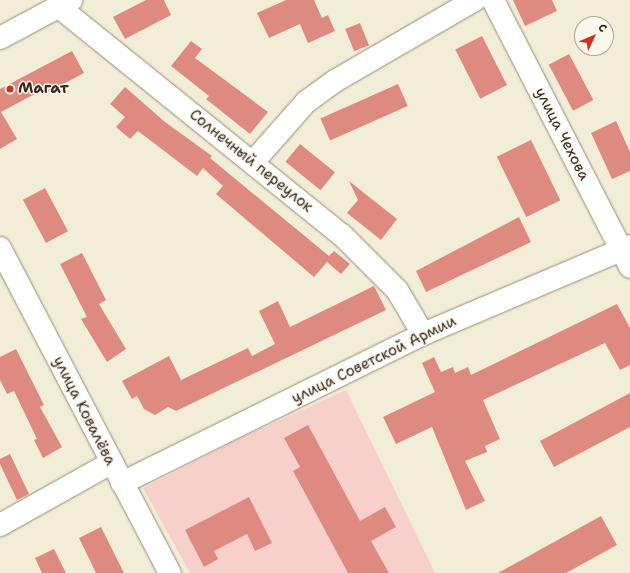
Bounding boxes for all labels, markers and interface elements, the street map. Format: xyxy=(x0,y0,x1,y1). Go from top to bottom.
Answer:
north arrow xyxy=(574,16,614,56)
text: С xyxy=(595,20,610,36)
place label: Магат xyxy=(18,80,69,98)
marker: Магат xyxy=(5,84,15,94)
street label: улица Чехова xyxy=(531,85,593,183)
street label: Солнечный переулок xyxy=(186,106,316,216)
street label: улица Советской Армии xyxy=(289,312,459,408)
street label: улица Ковалёва xyxy=(49,354,119,468)

